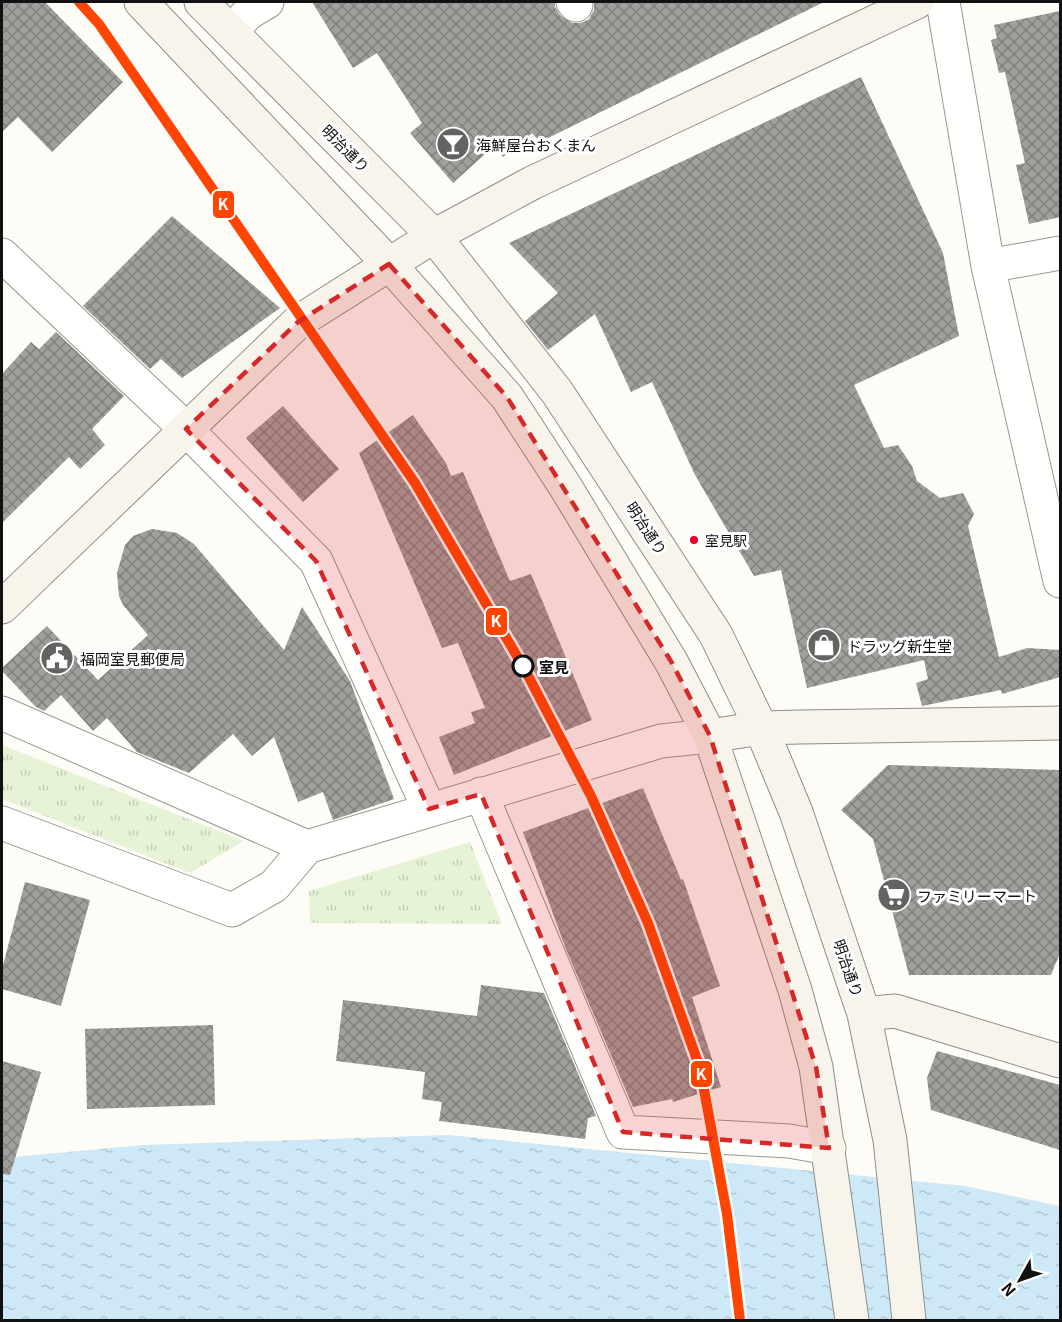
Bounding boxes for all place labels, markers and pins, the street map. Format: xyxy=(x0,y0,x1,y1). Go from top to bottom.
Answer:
bar icon: 海鮮屋台おくまん xyxy=(435,126,471,162)
place label: 海鮮屋台おくまん xyxy=(476,134,596,155)
place label: 室見駅 xyxy=(705,530,747,550)
marker: 室見駅 xyxy=(688,534,700,546)
shop icon: ドラッグ新生堂 xyxy=(806,627,842,663)
place label: ドラッグ新生堂 xyxy=(847,635,952,656)
public building icon: 福岡室見郵便局 xyxy=(39,640,75,676)
place label: 福岡室見郵便局 xyxy=(80,648,185,669)
marker: 室見 xyxy=(512,655,534,677)
place label: 室見 xyxy=(539,656,569,677)
supermarket icon: ファミリーマート xyxy=(876,877,912,913)
place label: ファミリーマート xyxy=(917,885,1037,906)

